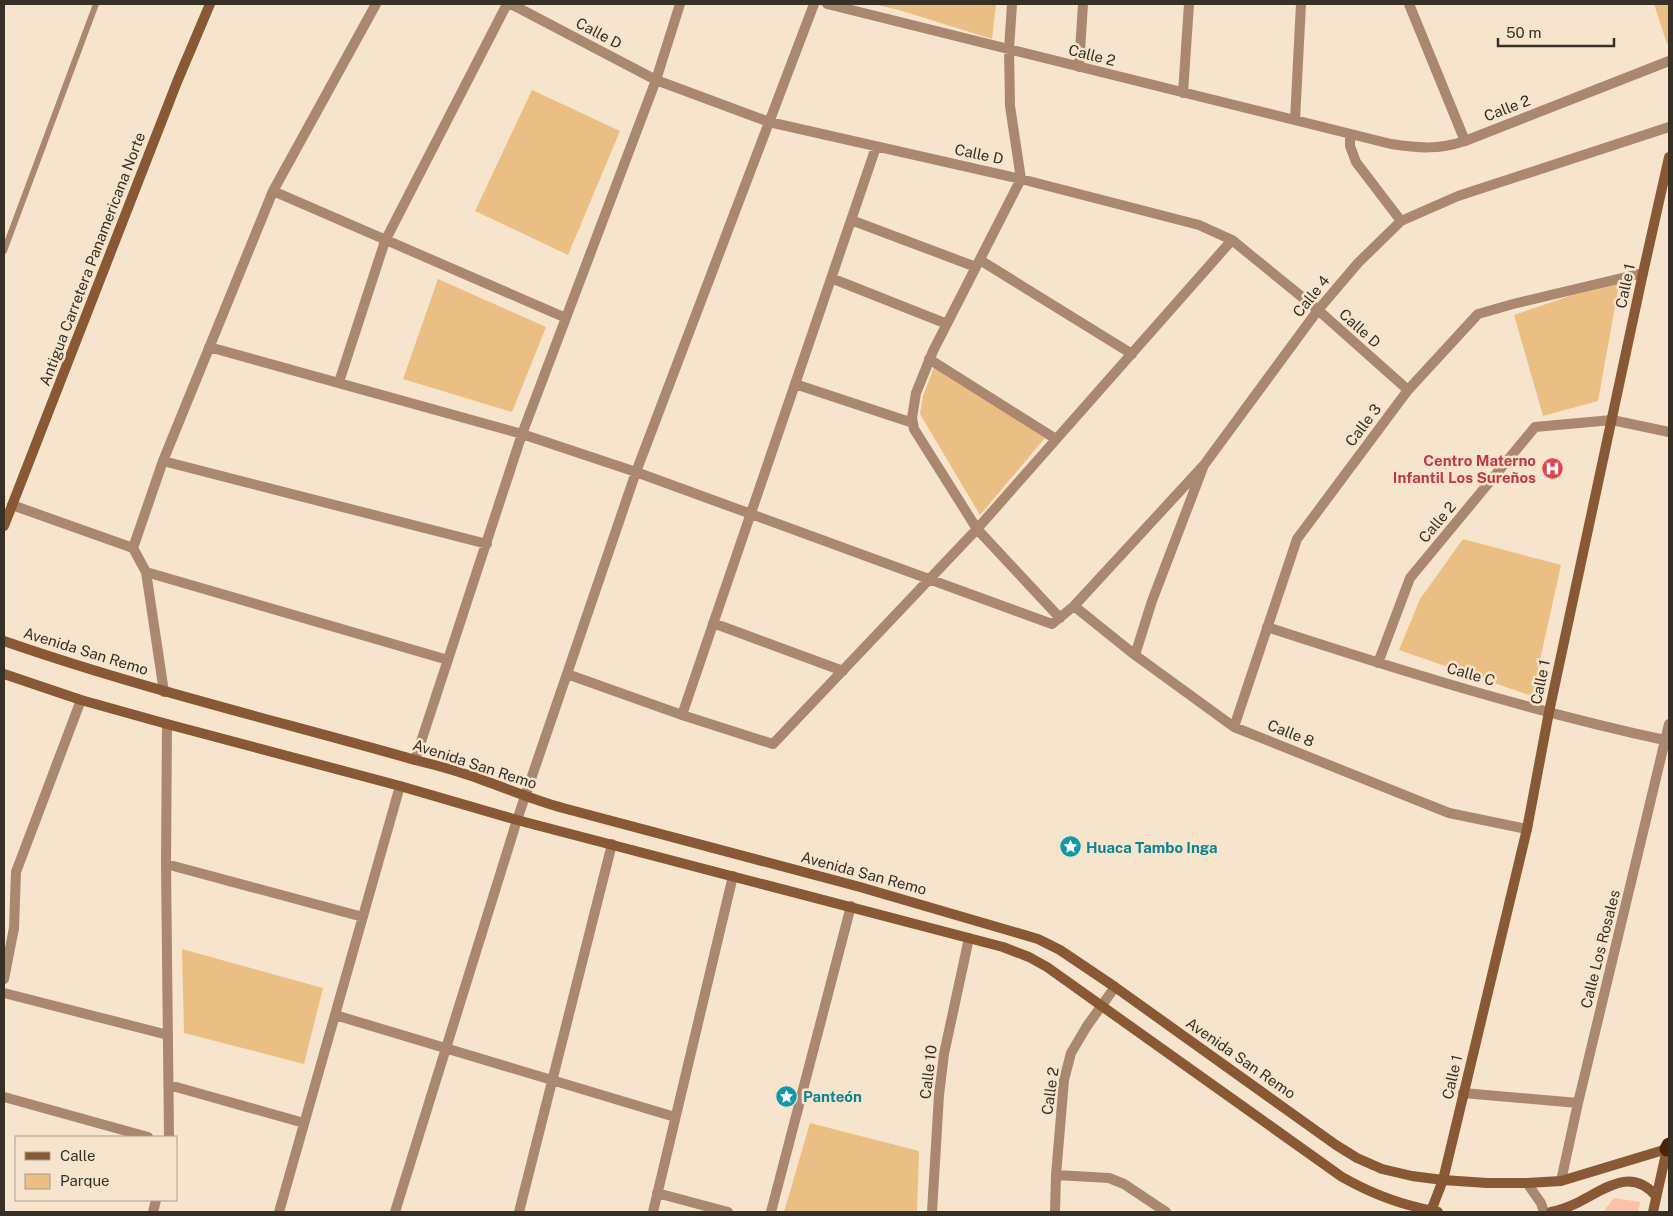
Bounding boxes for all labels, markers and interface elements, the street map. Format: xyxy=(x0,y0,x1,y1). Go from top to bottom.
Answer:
street label: Calle D xyxy=(573,14,625,52)
scale bar xyxy=(1498,15,1614,47)
text: 50 m xyxy=(1506,24,1541,41)
street label: Calle 2 xyxy=(1067,41,1117,69)
street label: Calle 2 xyxy=(1482,91,1532,125)
street label: Antigua Carretera Panamericana Norte xyxy=(36,130,148,388)
street label: Calle D xyxy=(953,141,1005,167)
street label: Calle 1 xyxy=(1612,262,1638,310)
street label: Calle 4 xyxy=(1289,272,1333,320)
street label: Calle D xyxy=(1336,305,1384,351)
street label: Calle 3 xyxy=(1342,401,1384,449)
place label: Centro Materno Infantil Los Sureños xyxy=(1393,452,1536,486)
hospital icon: Centro Materno Infantil Los Sureños xyxy=(1540,457,1564,481)
street label: Calle 2 xyxy=(1415,498,1459,546)
street label: Avenida San Remo xyxy=(22,624,150,678)
street label: Calle 1 xyxy=(1527,658,1553,706)
street label: Calle C xyxy=(1445,659,1497,689)
street label: Calle 8 xyxy=(1265,716,1317,750)
street label: Avenida San Remo xyxy=(411,736,539,792)
place icon: Huaca Tambo Inga xyxy=(1058,835,1082,859)
place label: Huaca Tambo Inga xyxy=(1086,839,1218,856)
street label: Avenida San Remo xyxy=(799,848,929,898)
street label: Calle Los Rosales xyxy=(1577,888,1623,1010)
street label: Avenida San Remo xyxy=(1183,1014,1299,1102)
street label: Calle 10 xyxy=(916,1044,940,1100)
street label: Calle 1 xyxy=(1439,1053,1465,1101)
street label: Calle 2 xyxy=(1038,1066,1062,1116)
place icon: Panteón xyxy=(775,1084,799,1108)
place label: Panteón xyxy=(803,1088,862,1105)
legend xyxy=(15,1136,178,1201)
text: Calle xyxy=(60,1147,96,1164)
text: Parque xyxy=(60,1172,110,1189)

